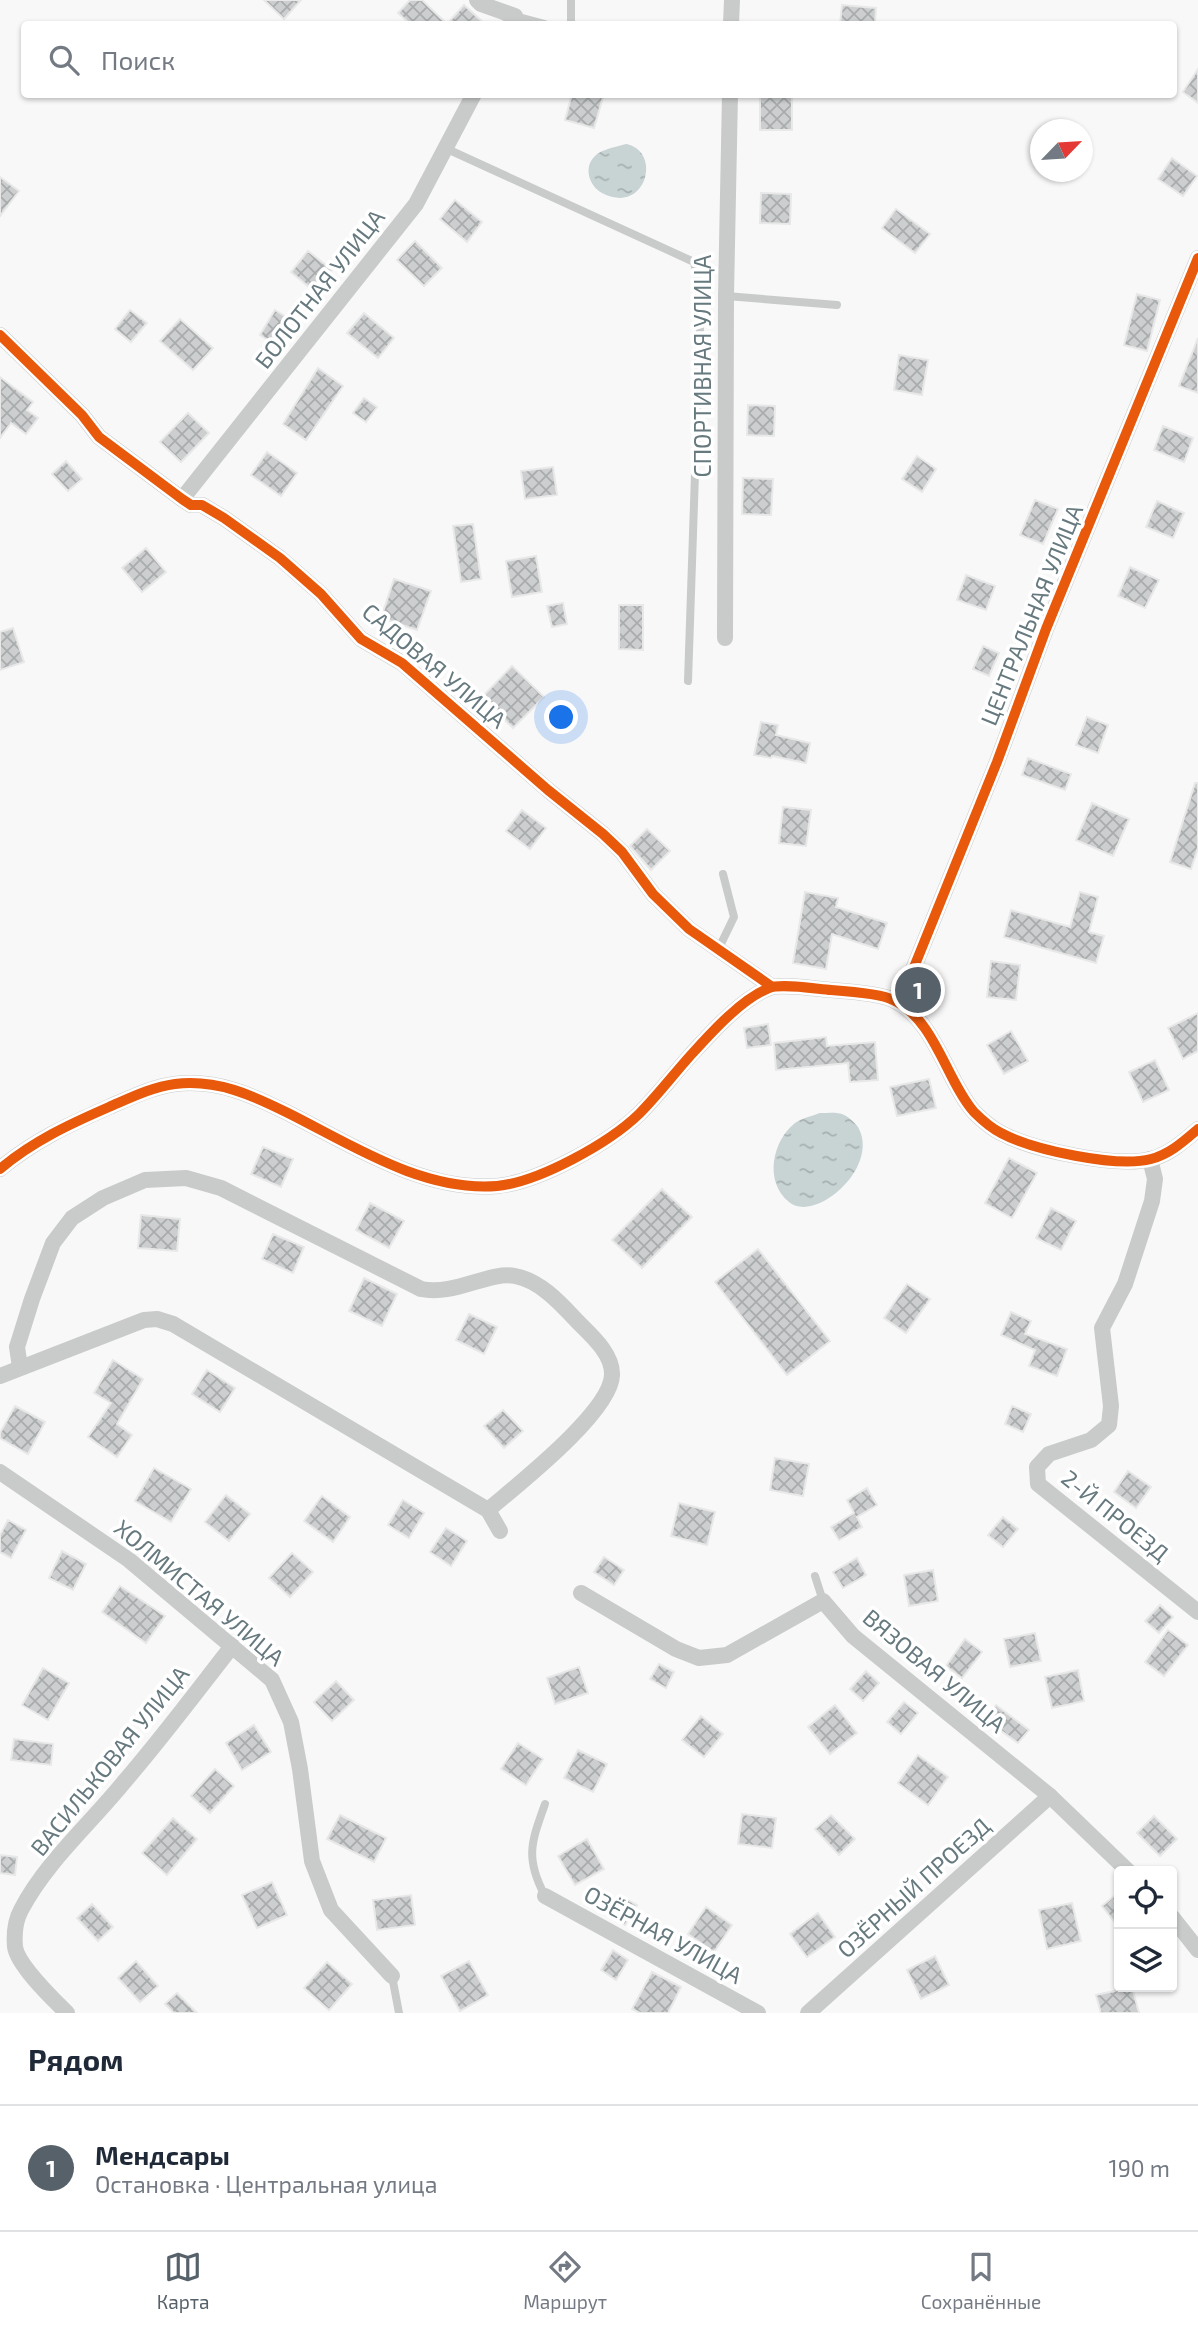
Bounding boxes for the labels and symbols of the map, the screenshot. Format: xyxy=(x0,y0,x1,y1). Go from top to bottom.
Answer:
north arrow xyxy=(1030,119,1093,182)
street label: БОЛОТНАЯ УЛИЦА xyxy=(248,203,390,374)
street label: СПОРТИВНАЯ УЛИЦА xyxy=(688,254,716,477)
street label: ЦЕНТРАЛЬНАЯ УЛИЦА xyxy=(974,499,1088,729)
street label: САДОВАЯ УЛИЦА xyxy=(357,597,513,734)
your location xyxy=(544,700,578,734)
pin: 1 xyxy=(895,964,941,1016)
street label: 2-Й ПРОЕЗД xyxy=(1056,1463,1175,1567)
street label: ХОЛМИСТАЯ УЛИЦА xyxy=(109,1513,291,1672)
street label: ВЯЗОВАЯ УЛИЦА xyxy=(858,1603,1012,1738)
street label: ВАСИЛЬКОВАЯ УЛИЦА xyxy=(24,1659,195,1861)
street label: ОЗЁРНЫЙ ПРОЕЗД xyxy=(831,1811,996,1963)
street label: ОЗЁРНАЯ УЛИЦА xyxy=(580,1879,748,1989)

